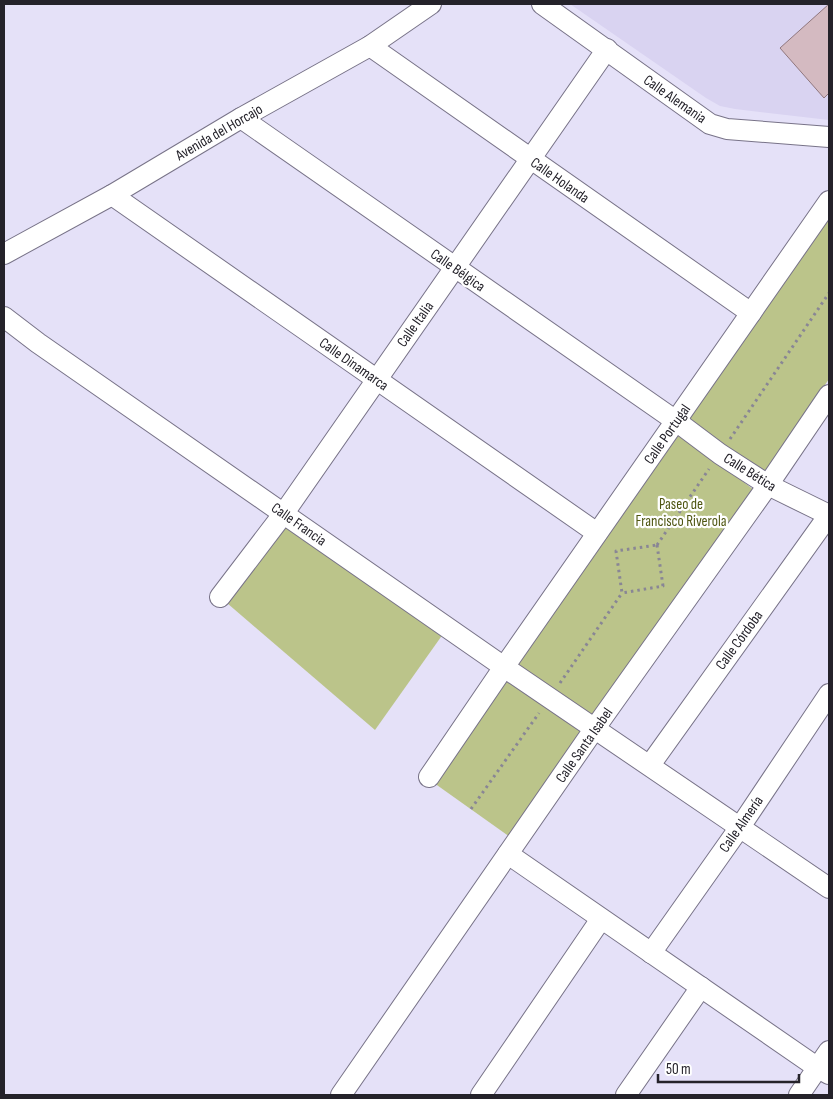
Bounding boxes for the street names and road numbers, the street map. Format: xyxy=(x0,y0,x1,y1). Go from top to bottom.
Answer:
street label: Calle Alemania xyxy=(640,71,710,128)
street label: Avenida del Horcajo xyxy=(171,100,266,166)
street label: Calle Holanda xyxy=(527,153,593,208)
street label: Calle Bélgica xyxy=(427,245,489,296)
street label: Calle Italia xyxy=(393,297,438,351)
street label: Calle Dinamarca xyxy=(315,334,392,395)
street label: Calle Portugal xyxy=(640,401,695,468)
street label: Calle Bética xyxy=(720,449,780,496)
street label: Calle Francia xyxy=(267,498,330,550)
street label: Calle Córdoba xyxy=(712,607,767,674)
street label: Calle Santa Isabel xyxy=(552,704,617,787)
street label: Calle Almería xyxy=(715,792,768,856)

